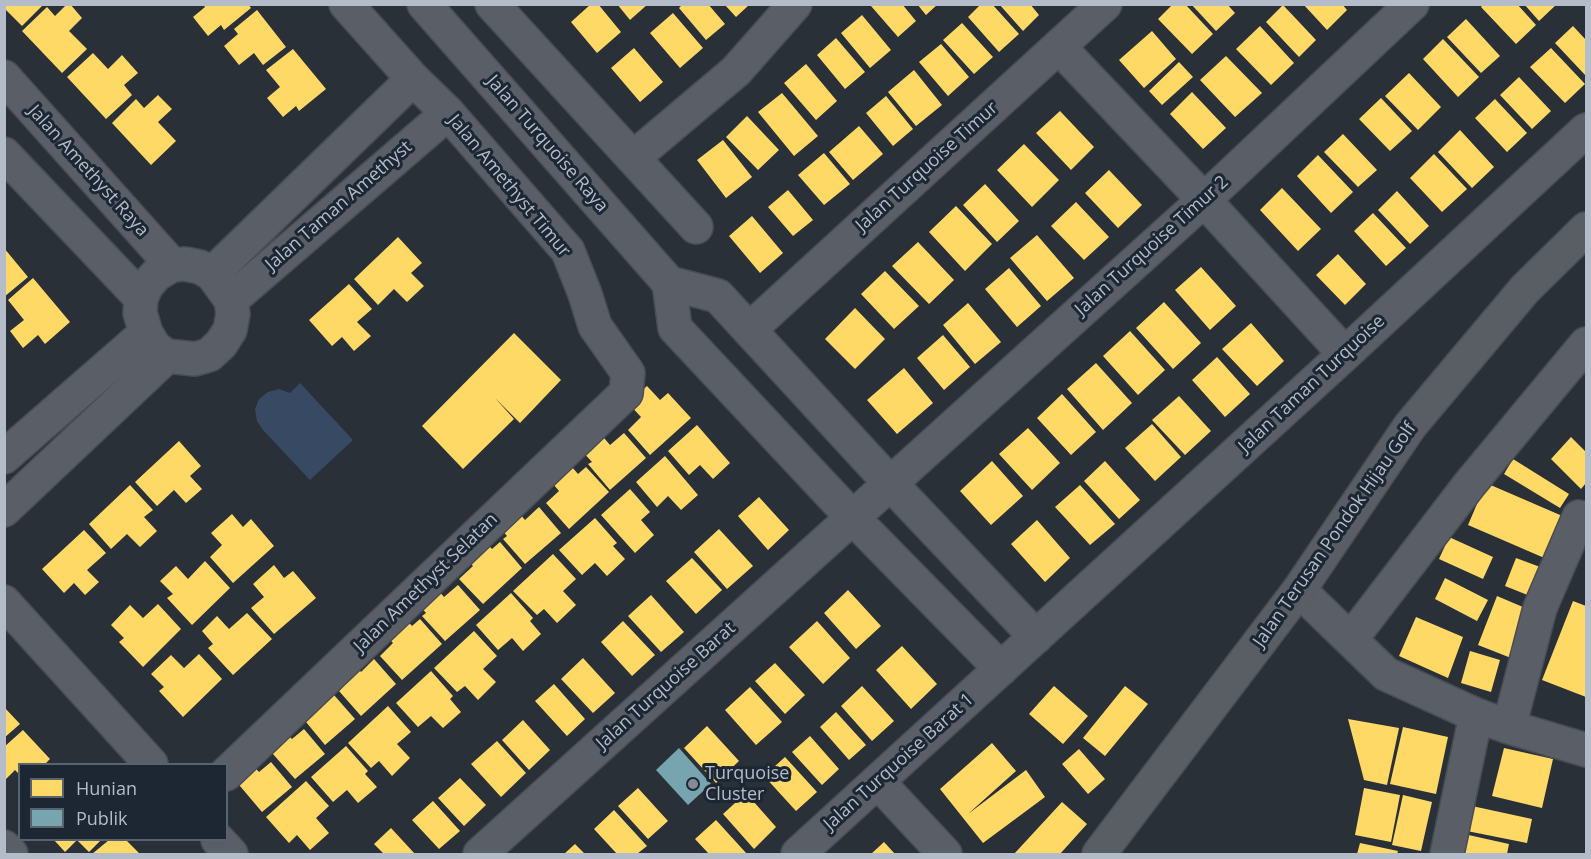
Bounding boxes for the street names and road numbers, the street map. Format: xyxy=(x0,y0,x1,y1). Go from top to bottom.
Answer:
street label: Jalan Turquoise Raya xyxy=(482,71,612,217)
street label: Jalan Turquoise Timur xyxy=(852,98,1002,236)
street label: Jalan Amethyst Raya xyxy=(23,101,153,241)
street label: Jalan Amethyst Timur xyxy=(443,111,575,261)
street label: Jalan Taman Amethyst xyxy=(261,137,417,275)
street label: Jalan Turquoise Timur 2 xyxy=(1071,172,1233,320)
street label: Jalan Taman Turquoise xyxy=(1234,311,1390,457)
street label: Jalan Terusan Pondok Hijau Golf xyxy=(1249,419,1421,651)
street label: Jalan Amethyst Selatan xyxy=(350,509,502,657)
street label: Jalan Turquoise Barat xyxy=(592,618,740,754)
street label: Jalan Turquoise Barat 1 xyxy=(819,689,979,835)

